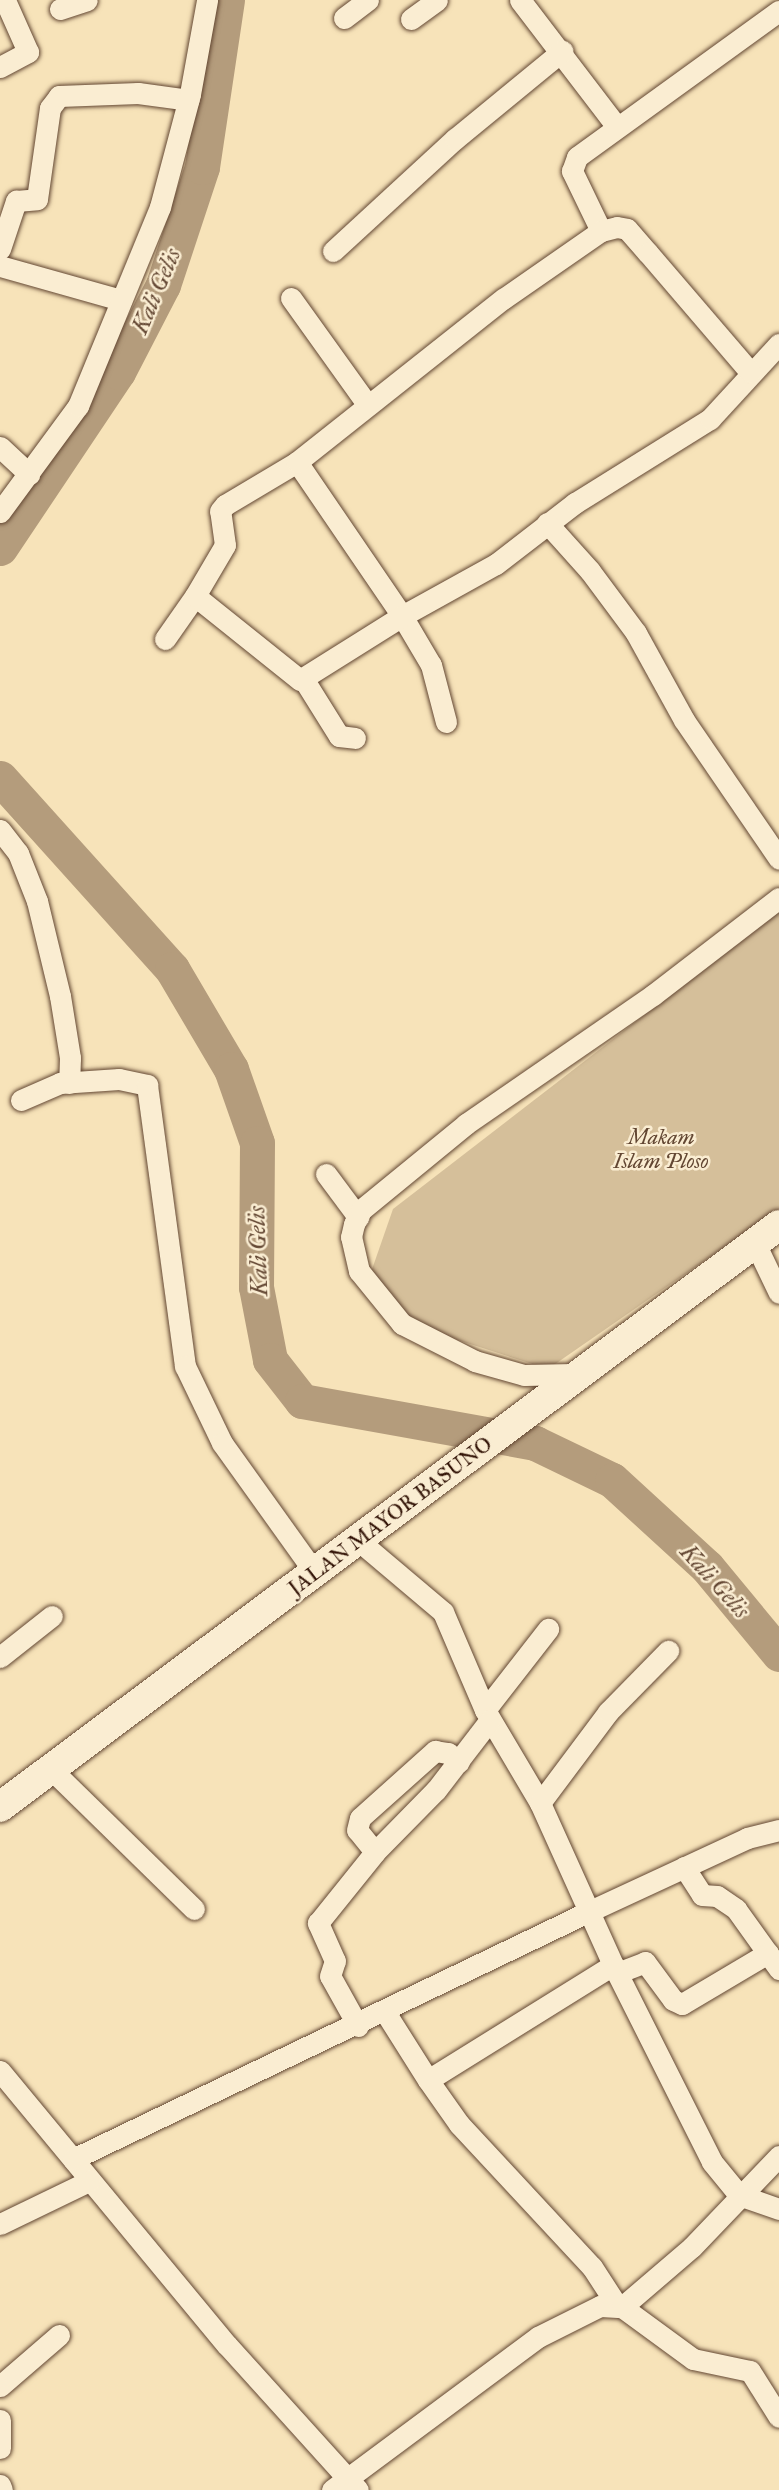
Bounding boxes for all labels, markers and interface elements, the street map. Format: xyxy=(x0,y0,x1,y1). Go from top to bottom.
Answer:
water label: Kali Gelis xyxy=(126,244,186,338)
park label: Makam Islam Ploso xyxy=(614,1124,708,1174)
water label: Kali Gelis xyxy=(243,1206,273,1296)
street label: JALAN MAYOR BASUNO xyxy=(283,1431,497,1601)
water label: Kali Gelis xyxy=(675,1538,755,1624)

